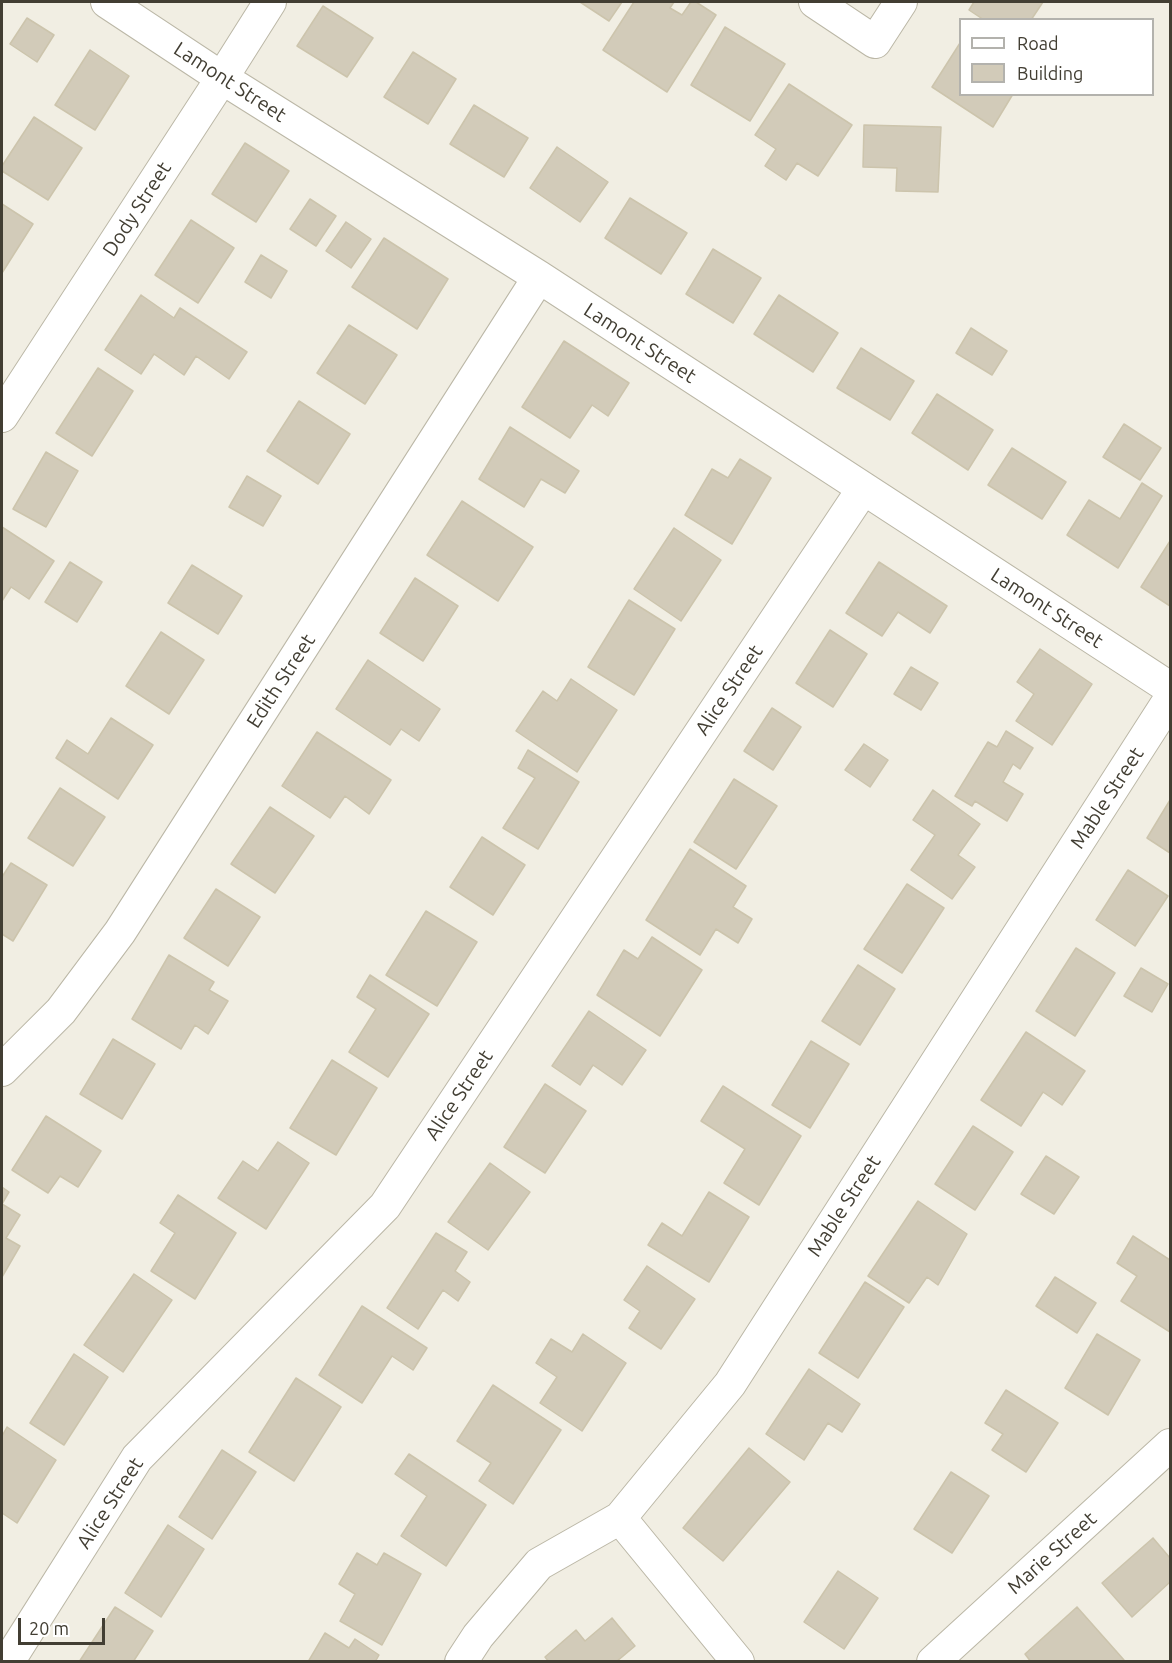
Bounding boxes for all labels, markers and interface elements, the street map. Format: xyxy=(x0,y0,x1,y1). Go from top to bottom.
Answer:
legend xyxy=(959,18,1154,96)
text: Road xyxy=(1017,33,1059,53)
street label: Lamont Street xyxy=(169,37,291,127)
text: Building xyxy=(1017,63,1083,83)
street label: Dody Street xyxy=(98,157,176,261)
street label: Lamont Street xyxy=(579,298,701,388)
street label: Lamont Street xyxy=(986,563,1108,653)
street label: Edith Street xyxy=(242,629,320,733)
street label: Alice Street xyxy=(690,640,768,740)
street label: Mable Street xyxy=(1065,743,1149,853)
street label: Alice Street xyxy=(420,1045,498,1145)
street label: Mable Street xyxy=(802,1151,886,1261)
street label: Alice Street xyxy=(72,1453,148,1553)
street label: Marie Street xyxy=(1003,1507,1101,1599)
scale bar xyxy=(21,1606,108,1644)
text: 20 m xyxy=(29,1618,69,1638)

